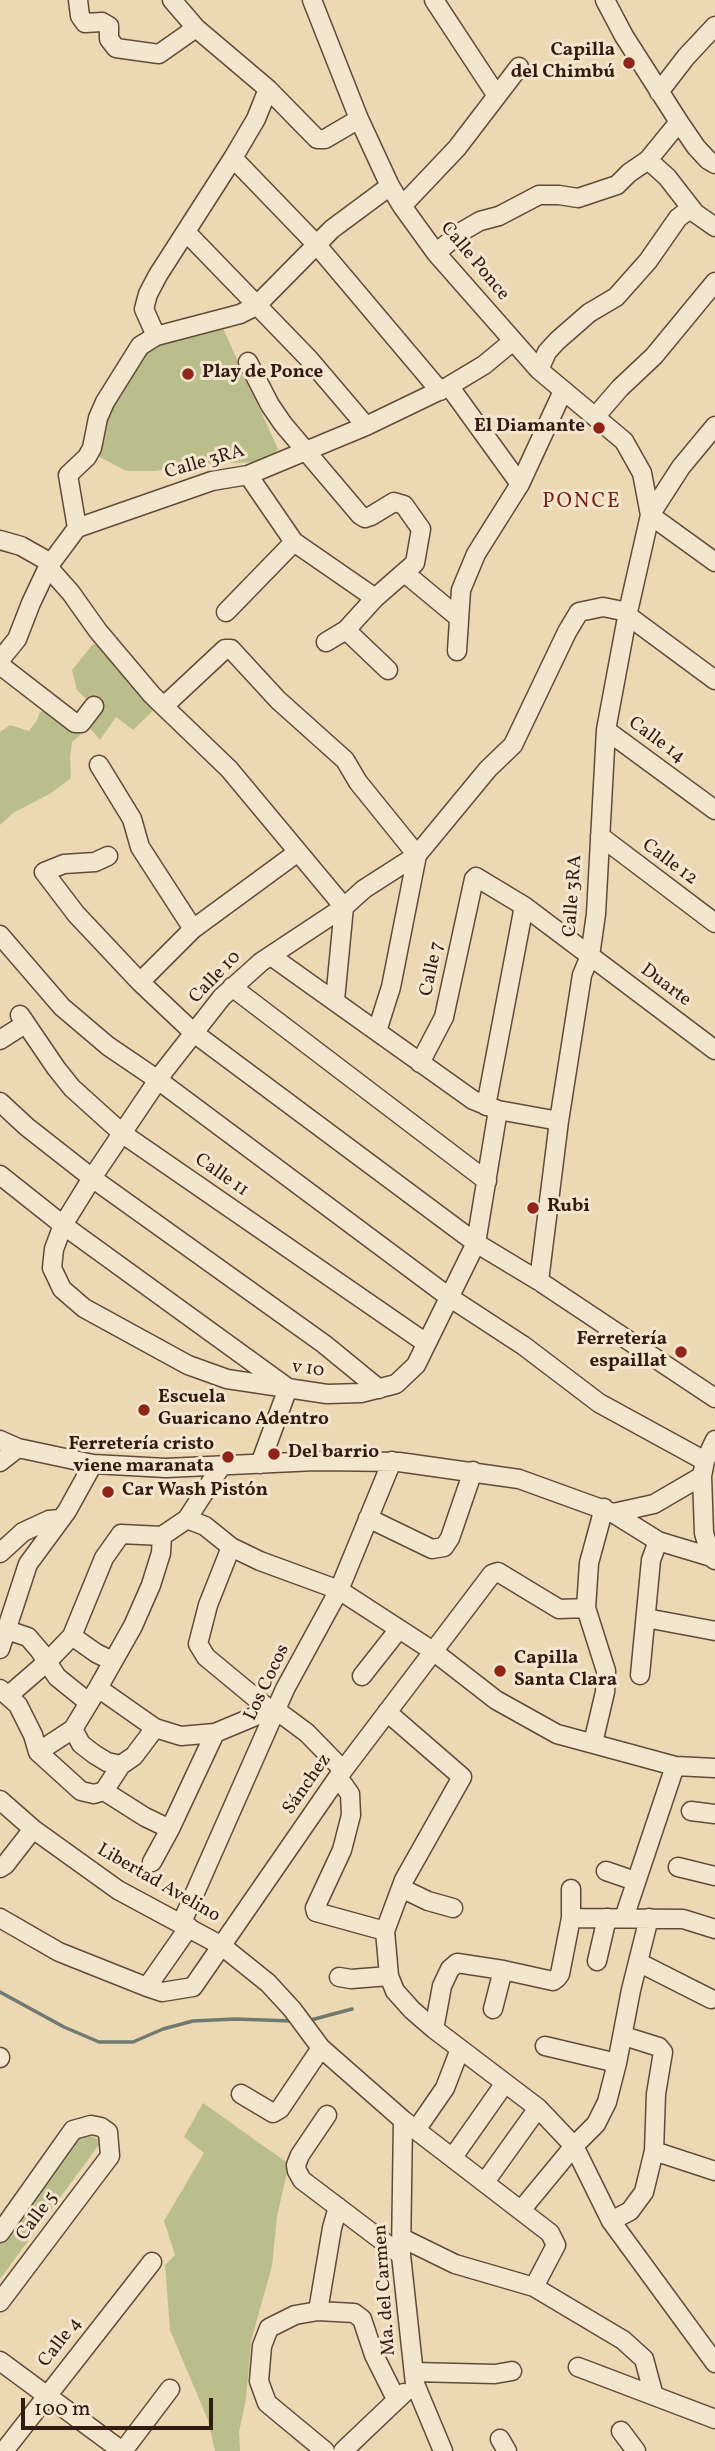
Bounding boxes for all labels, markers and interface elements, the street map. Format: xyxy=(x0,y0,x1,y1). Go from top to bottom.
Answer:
place label: Capilla del Chimbú xyxy=(511,41,615,85)
marker: Capilla del Chimbú xyxy=(621,55,637,71)
street label: Calle Ponce xyxy=(435,218,513,306)
place label: Play de Ponce xyxy=(202,363,323,385)
marker: Play de Ponce xyxy=(180,366,196,382)
place label: El Diamante xyxy=(474,417,585,439)
marker: El Diamante xyxy=(591,420,607,436)
street label: Calle 3RA xyxy=(162,441,248,485)
district label: PONCE xyxy=(543,490,621,516)
street label: Calle 14 xyxy=(623,713,689,769)
street label: Calle 12 xyxy=(637,835,701,891)
street label: Calle 3RA xyxy=(560,854,588,938)
street label: Calle 7 xyxy=(416,940,450,998)
street label: Calle 10 xyxy=(185,947,247,1009)
street label: Duarte xyxy=(635,960,695,1012)
street label: Calle 11 xyxy=(190,1149,252,1203)
place label: Rubi xyxy=(547,1197,590,1219)
marker: Rubi xyxy=(525,1200,541,1216)
place label: Ferretería espaillat xyxy=(576,1330,667,1374)
marker: Ferretería espaillat xyxy=(673,1344,689,1360)
street label: v 10 xyxy=(290,1356,326,1384)
place label: Escuela Guaricano Adentro xyxy=(158,1388,329,1432)
marker: Escuela Guaricano Adentro xyxy=(136,1402,152,1418)
place label: Ferretería cristo viene maranata xyxy=(69,1435,214,1479)
place label: Del barrio xyxy=(288,1443,379,1465)
marker: Del barrio xyxy=(266,1446,282,1462)
marker: Ferretería cristo viene maranata xyxy=(220,1449,236,1465)
place label: Car Wash Pistón xyxy=(122,1481,268,1503)
marker: Car Wash Pistón xyxy=(100,1484,116,1500)
street label: Los Cocos xyxy=(240,1641,296,1725)
place label: Capilla Santa Clara xyxy=(514,1649,617,1693)
marker: Capilla Santa Clara xyxy=(492,1663,508,1679)
street label: Sánchez xyxy=(279,1750,337,1820)
street label: Libertad Avelino xyxy=(92,1840,224,1928)
street label: Calle 5 xyxy=(12,2188,64,2246)
street label: Ma. del Carmen xyxy=(370,2224,402,2356)
street label: Calle 4 xyxy=(34,2313,88,2373)
scale bar xyxy=(24,2384,217,2428)
text: 100 m xyxy=(34,2395,91,2424)

